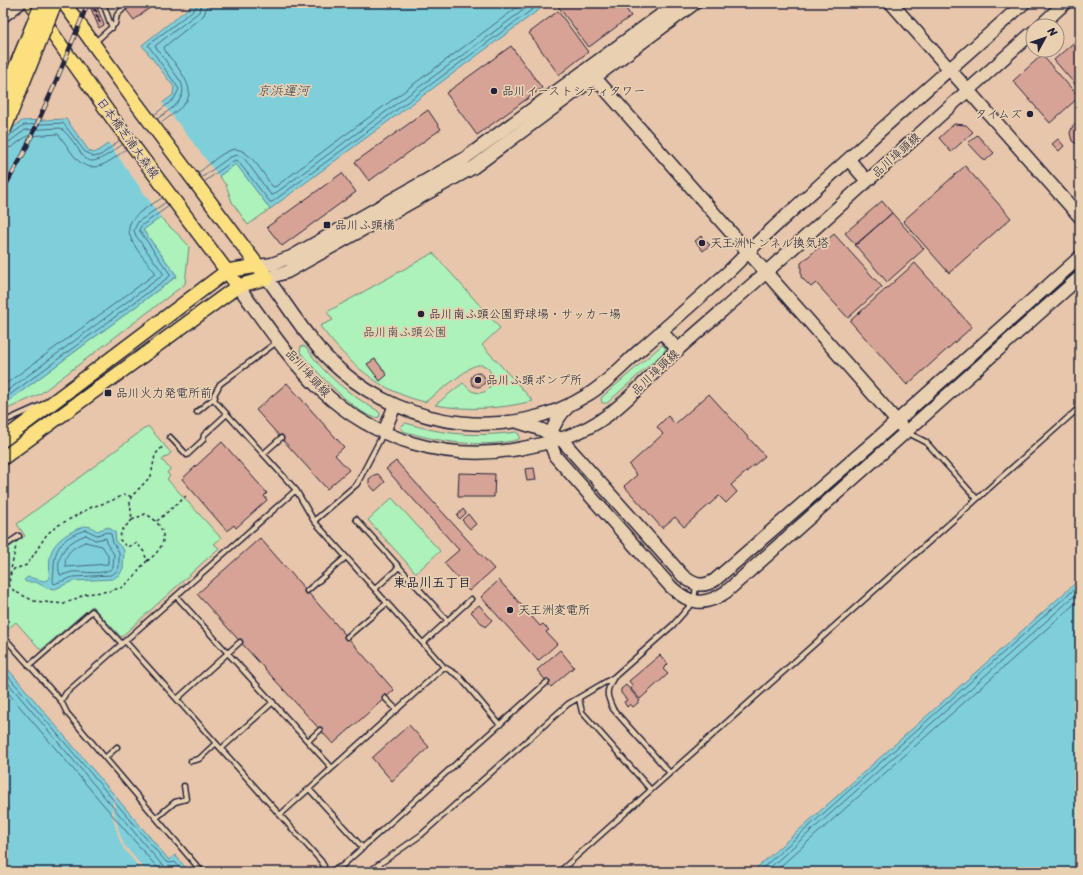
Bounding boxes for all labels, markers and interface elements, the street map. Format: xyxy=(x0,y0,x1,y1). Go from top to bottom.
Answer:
north arrow xyxy=(1025,18,1065,58)
text: N xyxy=(1042,22,1062,41)
water label: 京浜運河 xyxy=(257,79,311,102)
place label: 品川イーストシティタワー xyxy=(502,80,645,102)
marker: 品川イーストシティタワー xyxy=(489,86,499,96)
street label: 日本橋芝浦大森線 xyxy=(91,93,165,183)
place label: タイムズ xyxy=(975,103,1022,125)
marker: タイムズ xyxy=(1025,109,1035,119)
street label: 品川埠頭線 xyxy=(866,127,926,183)
place label: 品川ふ頭橋 xyxy=(335,214,395,236)
marker: 品川ふ頭橋 xyxy=(322,220,332,230)
place label: 天王洲トンネル換気塔 xyxy=(710,232,829,254)
marker: 天王洲トンネル換気塔 xyxy=(697,238,707,248)
place label: 品川南ふ頭公園野球場・サッカー場 xyxy=(429,303,621,325)
marker: 品川南ふ頭公園野球場・サッカー場 xyxy=(416,309,426,319)
park label: 品川南ふ頭公園 xyxy=(363,321,447,343)
street label: 品川埠頭線 xyxy=(280,343,336,403)
street label: 品川埠頭線 xyxy=(626,343,684,401)
place label: 品川ふ頭ポンプ所 xyxy=(486,369,582,391)
marker: 品川ふ頭ポンプ所 xyxy=(473,375,483,385)
place label: 品川火力発電所前 xyxy=(116,382,212,404)
marker: 品川火力発電所前 xyxy=(103,388,113,398)
district label: 東品川五丁目 xyxy=(393,571,471,594)
place label: 天王洲変電所 xyxy=(518,599,590,621)
marker: 天王洲変電所 xyxy=(505,605,515,615)

